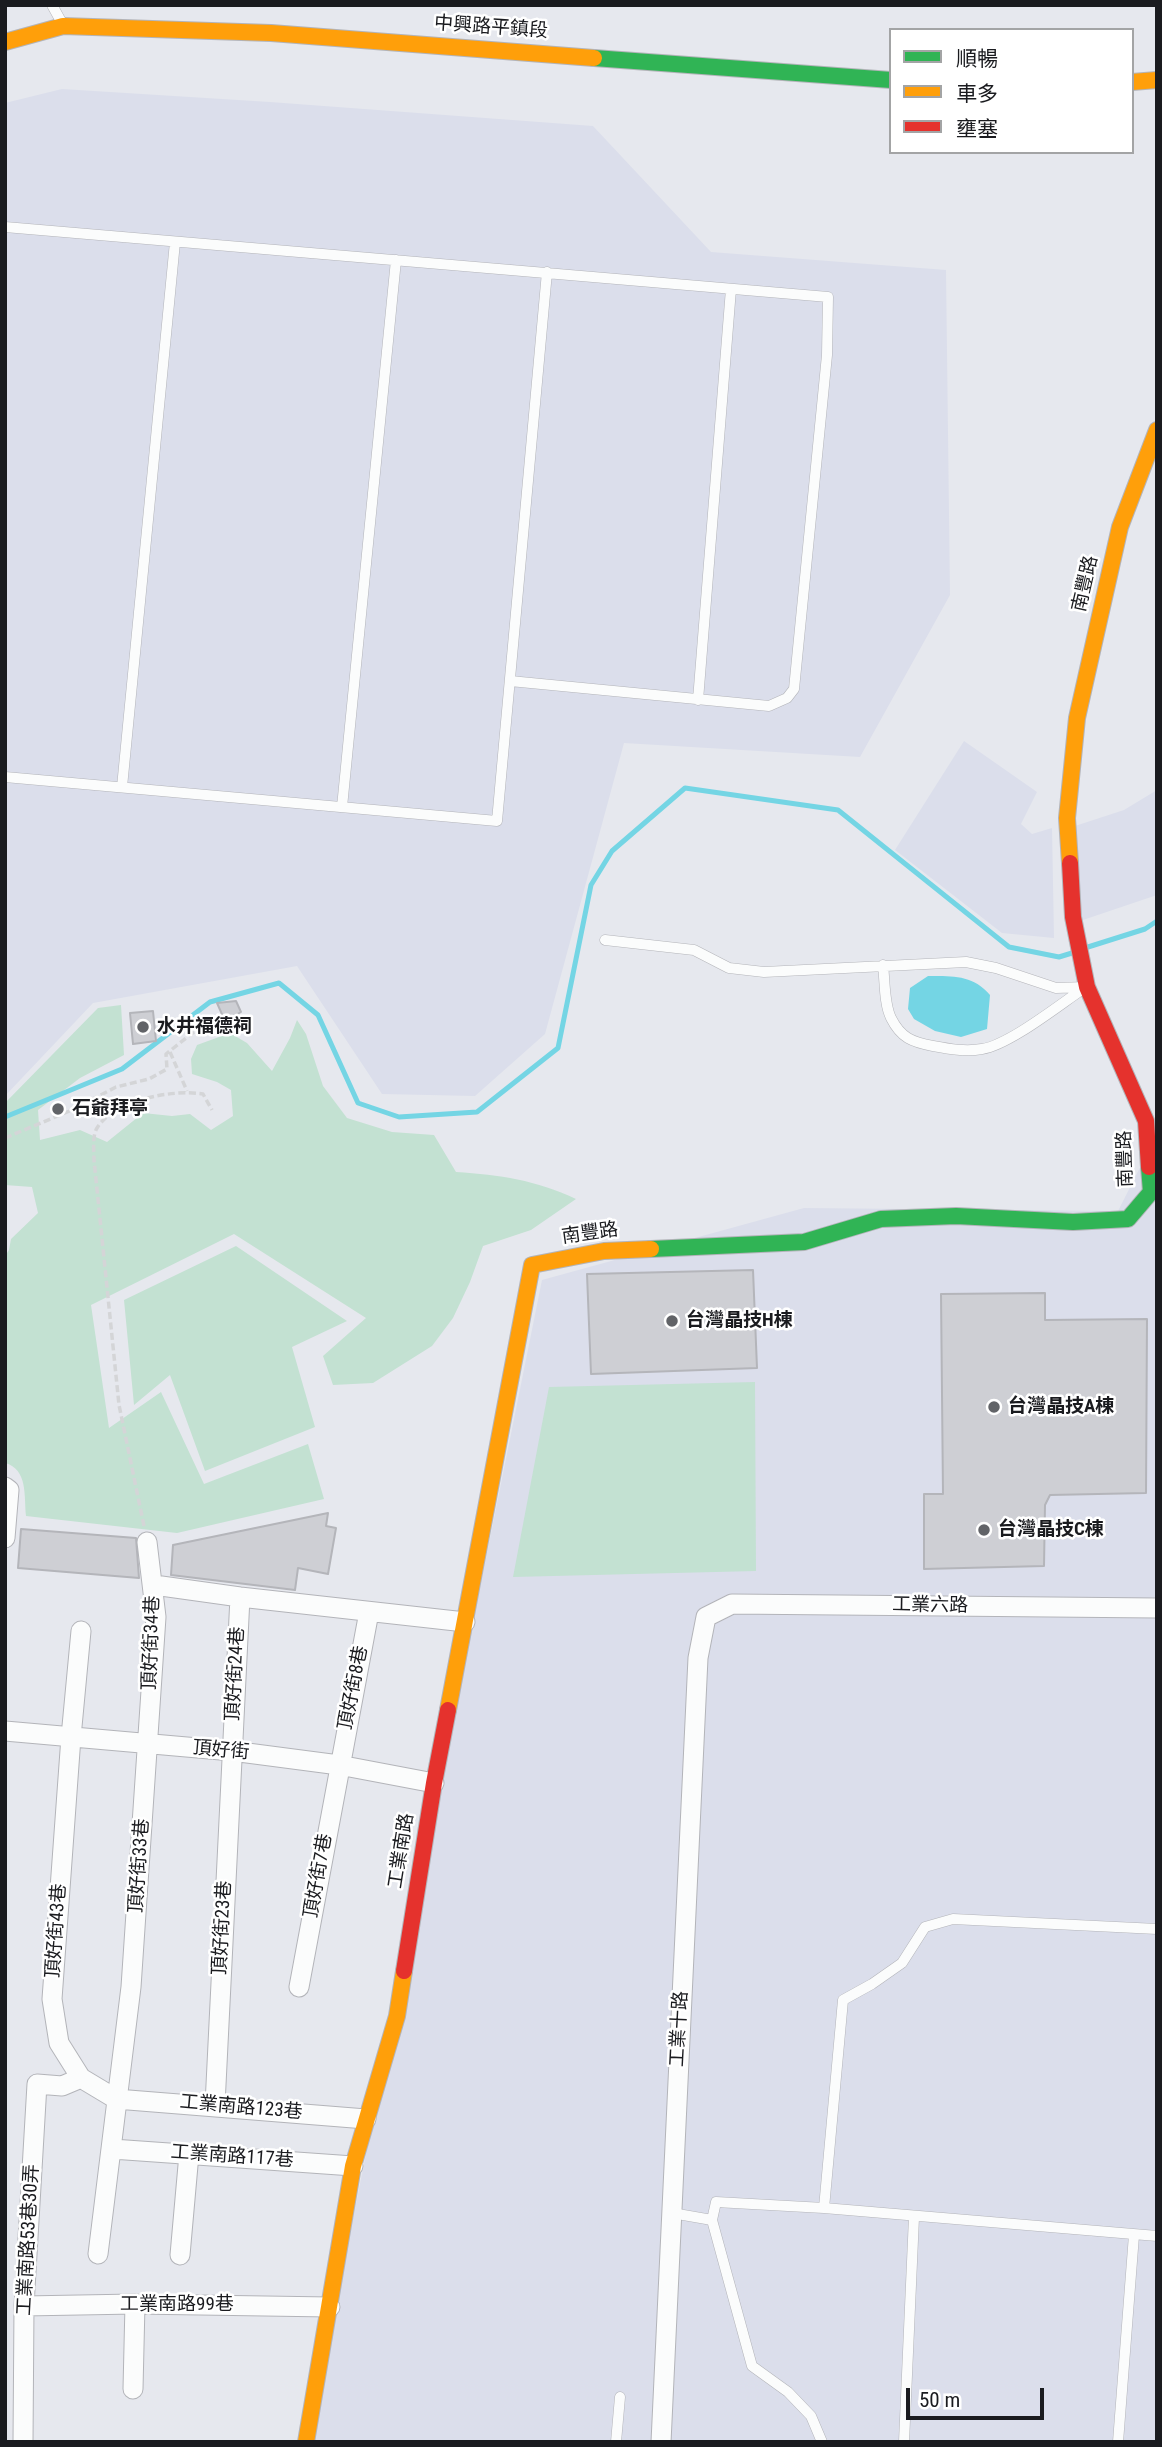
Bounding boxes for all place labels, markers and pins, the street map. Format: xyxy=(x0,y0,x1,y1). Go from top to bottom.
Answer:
place label: 水井福德祠 xyxy=(157,1016,252,1038)
marker: 水井福德祠 xyxy=(135,1019,151,1035)
place label: 石爺拜亭 xyxy=(72,1098,148,1120)
marker: 石爺拜亭 xyxy=(50,1101,66,1117)
place label: 台灣晶技H棟 xyxy=(686,1310,793,1332)
marker: 台灣晶技H棟 xyxy=(664,1313,680,1329)
place label: 台灣晶技A棟 xyxy=(1008,1396,1114,1418)
marker: 台灣晶技A棟 xyxy=(986,1399,1002,1415)
place label: 台灣晶技C棟 xyxy=(998,1519,1104,1541)
marker: 台灣晶技C棟 xyxy=(976,1522,992,1538)

